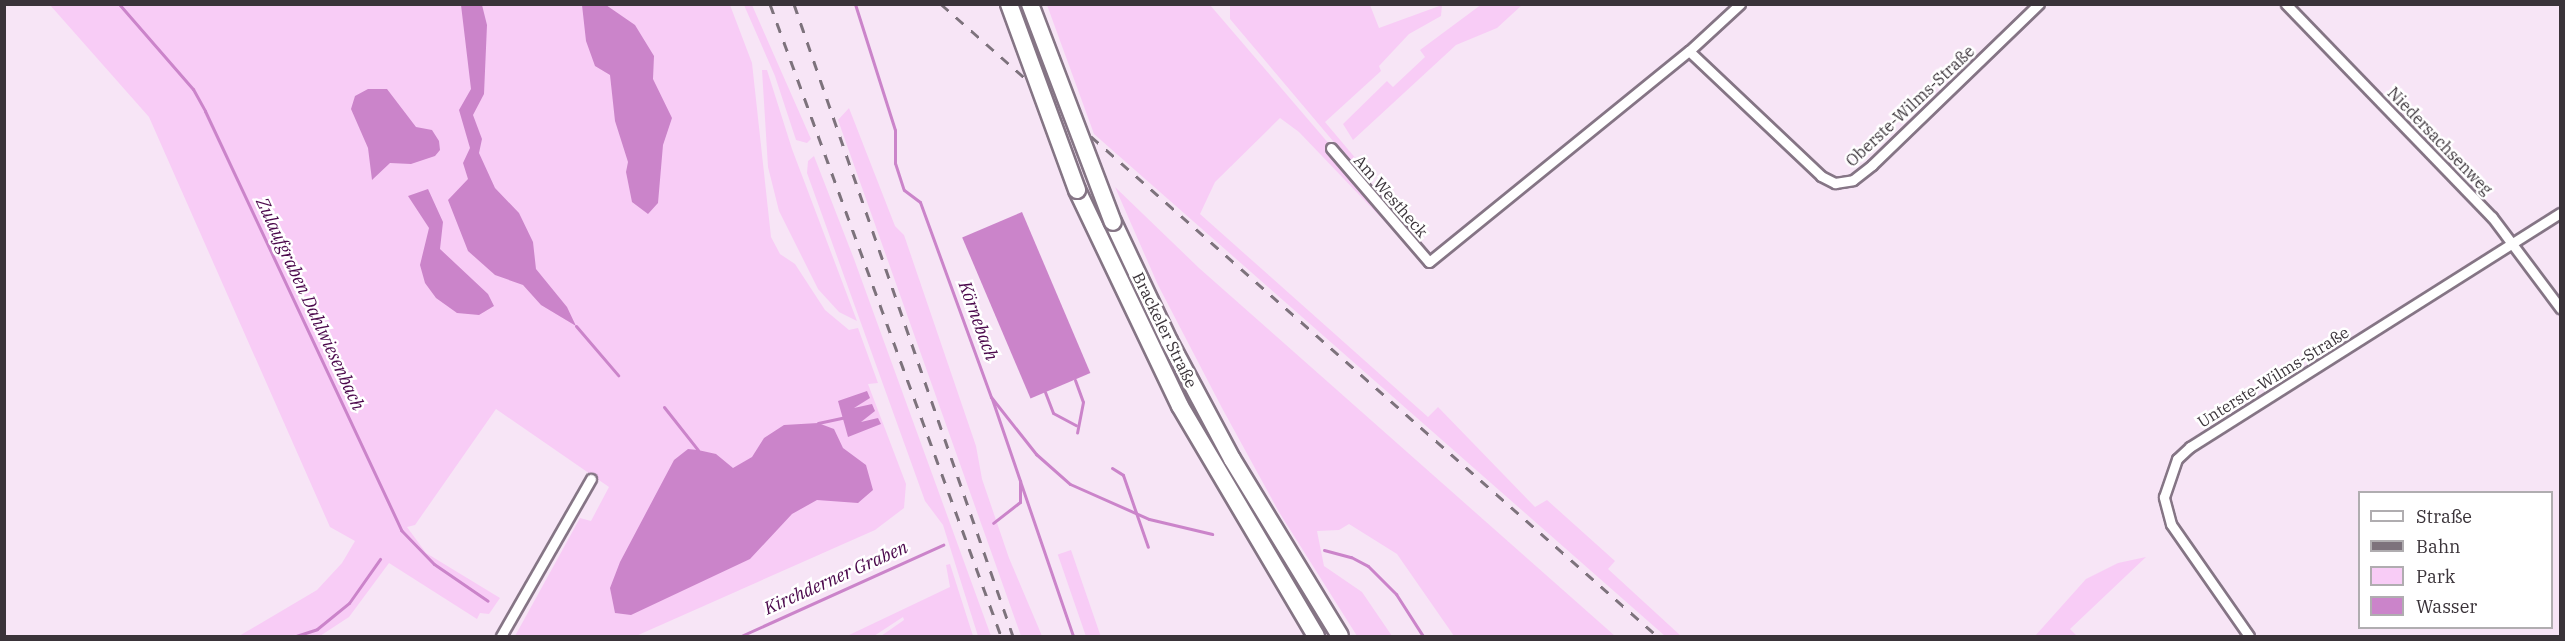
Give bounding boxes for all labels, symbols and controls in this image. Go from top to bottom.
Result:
street label: Oberste-Wilms-Straße [1842,42,1978,170]
street label: Niedersachsenweg [2384,83,2496,199]
street label: Am Westheck [1350,151,1432,241]
water label: Zulaufgraben Dahlwiesenbach [251,194,369,414]
street label: Brackeler Straße [1129,269,1201,391]
water label: Körnebach [954,278,1002,364]
street label: Unterste-Wilms-Straße [2194,323,2352,431]
legend [2358,491,2553,629]
text: Straße [2416,505,2472,528]
text: Bahn [2416,535,2461,558]
water label: Kirchderner Graben [761,537,911,619]
text: Park [2416,565,2455,588]
text: Wasser [2416,595,2477,618]

